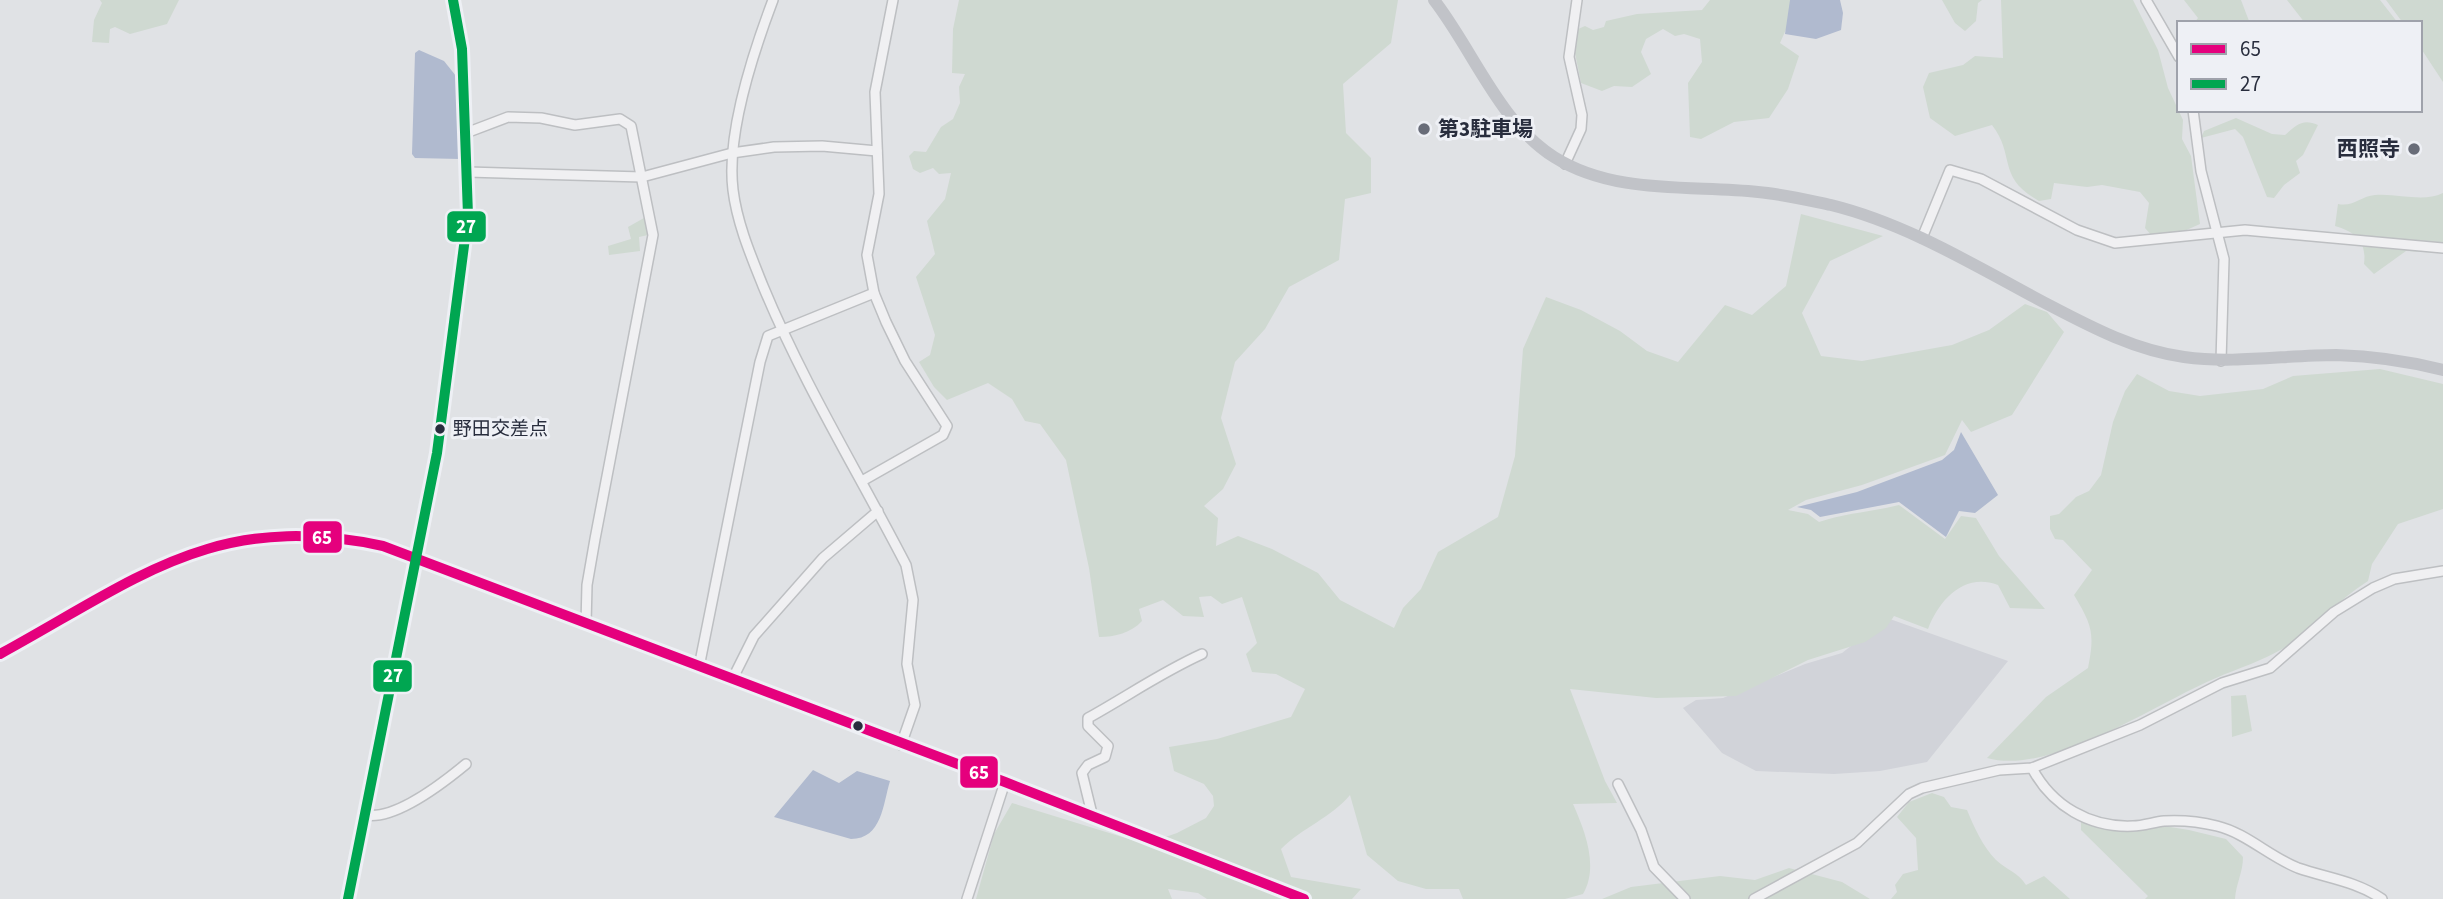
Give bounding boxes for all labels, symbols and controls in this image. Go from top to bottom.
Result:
legend [2177,21,2422,112]
text: 65 [2240,34,2261,64]
text: 27 [2240,69,2261,99]
place label: 第3駐車場 [1438,114,1533,144]
marker: 第3駐車場 [1416,121,1432,137]
place label: 西照寺 [2337,134,2400,164]
marker: 西照寺 [2406,141,2422,157]
line badge: 27 [446,210,487,243]
text: 27 [456,214,476,241]
place label: 野田交差点 [453,416,548,443]
marker: 野田交差点 [433,422,447,436]
line badge: 65 [302,520,343,554]
text: 65 [312,525,332,552]
line badge: 27 [372,659,413,693]
text: 27 [383,663,403,690]
unlabelled marker [851,719,865,733]
line badge: 65 [959,755,999,789]
text: 65 [969,760,989,787]

